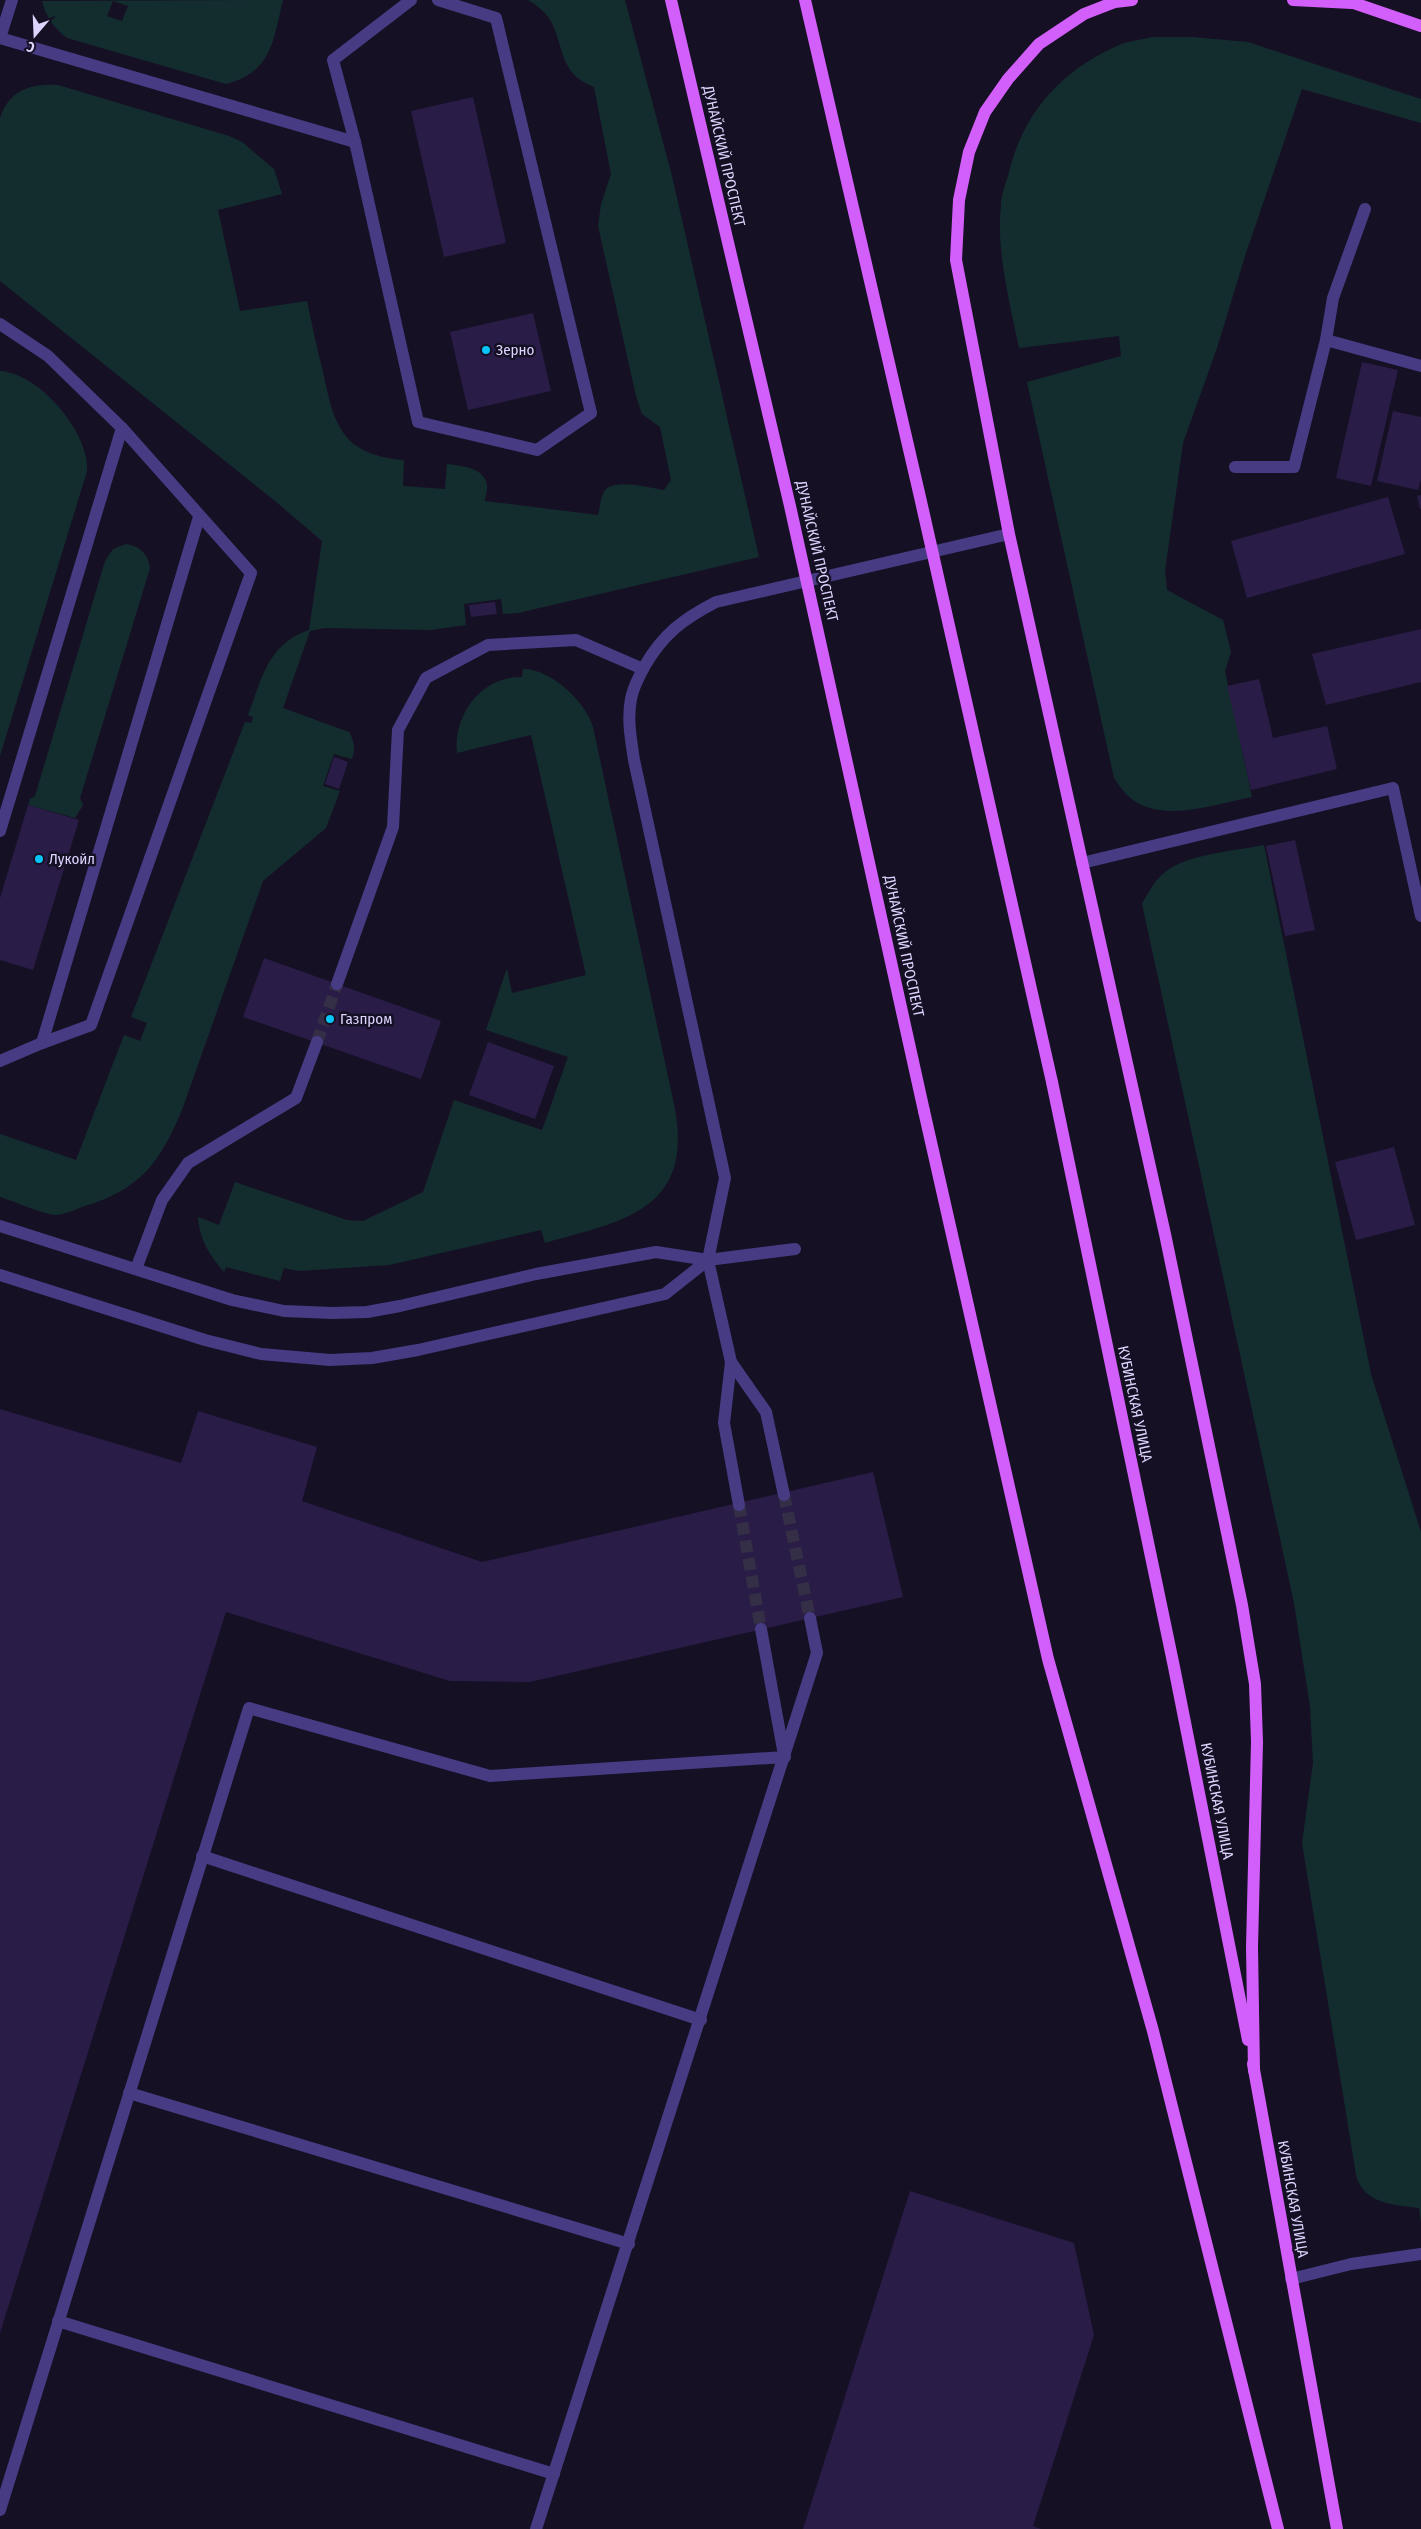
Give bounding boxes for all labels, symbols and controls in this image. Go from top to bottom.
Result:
north arrow [10,10,60,60]
text: С [24,37,37,56]
street label: ДУНАЙСКИЙ ПРОСПЕКТ [699,83,749,228]
place label: Зерно [496,341,535,359]
marker: Зерно [480,344,492,356]
street label: ДУНАЙСКИЙ ПРОСПЕКТ [792,478,842,623]
place label: Лукойл [49,850,95,868]
marker: Лукойл [33,853,45,865]
street label: ДУНАЙСКИЙ ПРОСПЕКТ [880,873,928,1018]
place label: Газпром [340,1010,392,1028]
marker: Газпром [324,1013,336,1025]
street label: КУБИНСКАЯ УЛИЦА [1114,1344,1156,1464]
street label: КУБИНСКАЯ УЛИЦА [1197,1741,1237,1861]
street label: КУБИНСКАЯ УЛИЦА [1274,2139,1312,2259]

